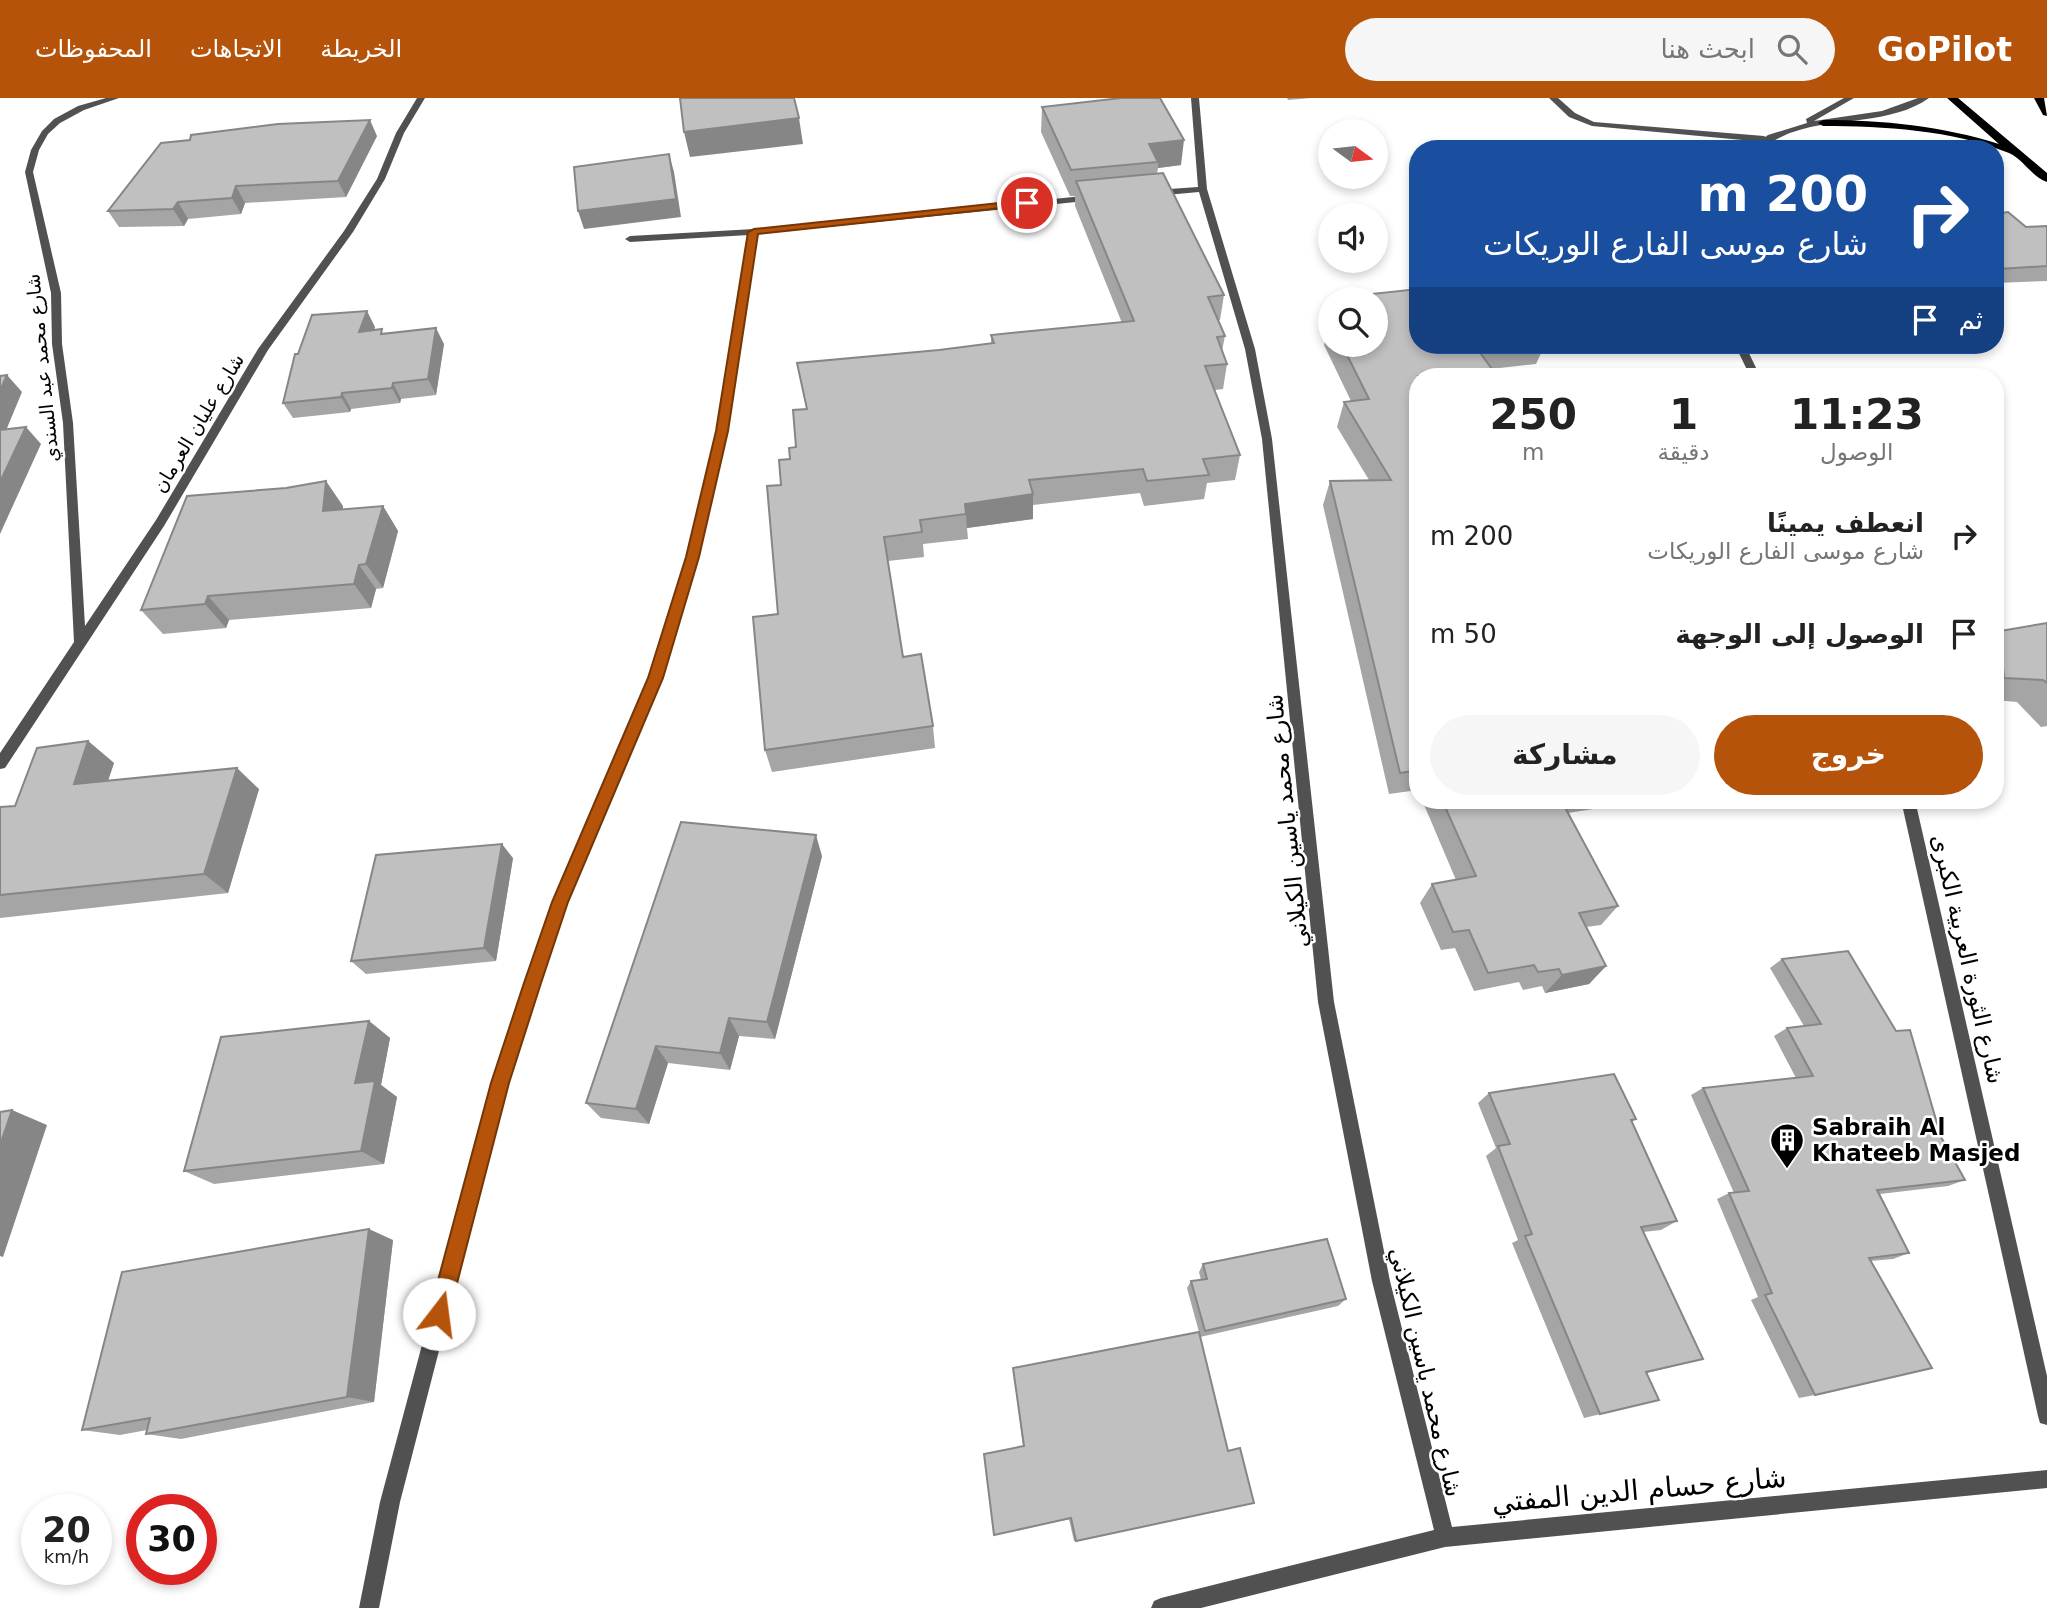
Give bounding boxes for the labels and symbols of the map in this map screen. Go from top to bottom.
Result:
north arrow [1318,119,1388,189]
pin [997,173,1057,233]
street label: شارع محمد عبد السندي [21,273,64,463]
street label: شارع عليان العرمان [148,350,249,497]
street label: شارع محمد ياسين الكيلاني [1261,693,1314,949]
street label: شارع الثورة العربية الكبرى [1926,832,2009,1086]
place label: Sabraih Al Khateeb Masjed [1812,1114,2020,1166]
building icon: Sabraih Al Khateeb Masjed [1768,1121,1806,1170]
street label: شارع محمد ياسين الكيلاني [1384,1245,1467,1499]
position arrow [402,1277,476,1351]
street label: شارع حسام الدين المفتي [1490,1461,1788,1519]
speed limit sign: 30 [126,1494,217,1585]

